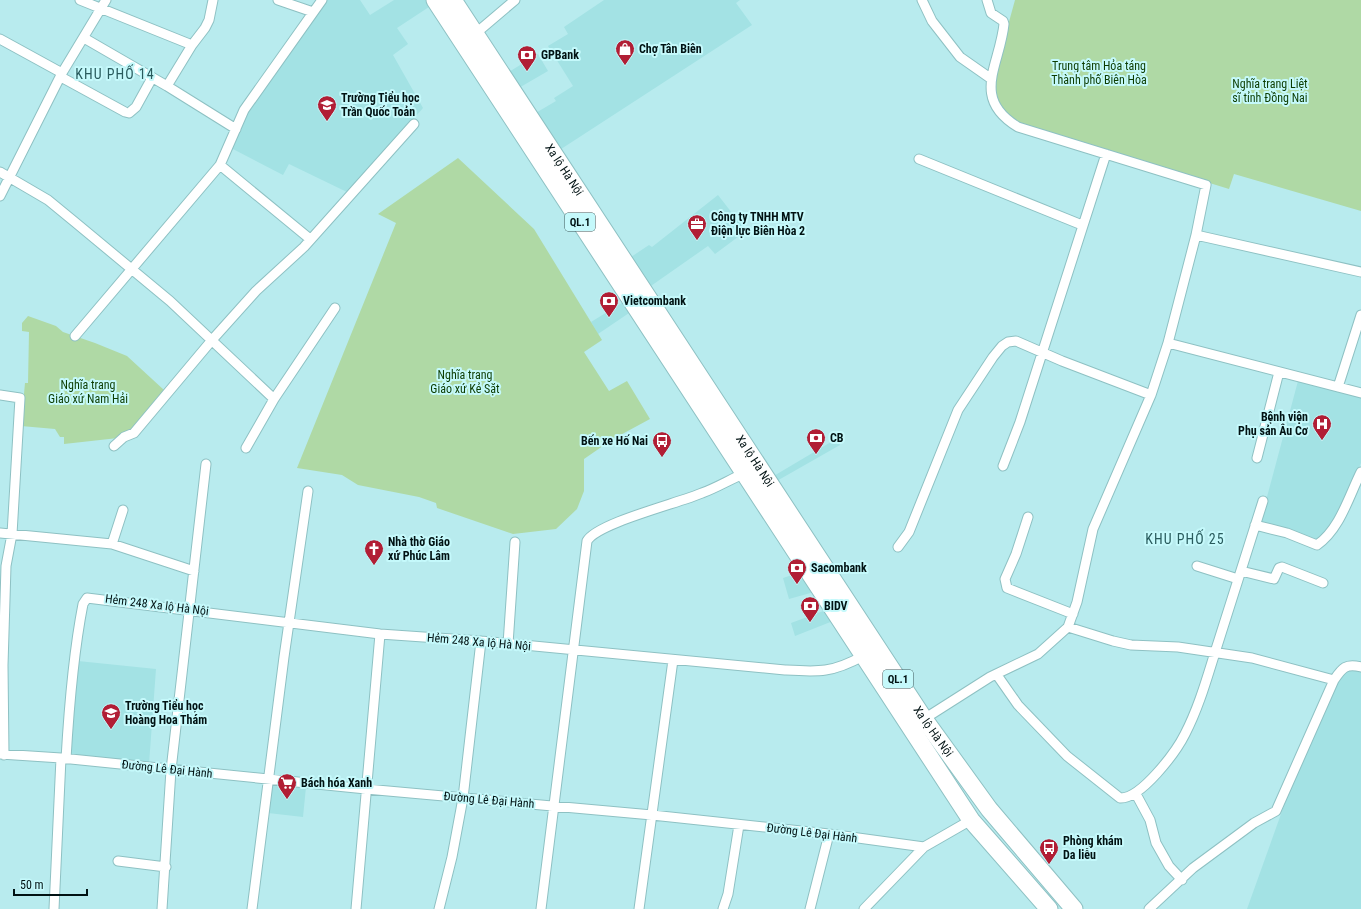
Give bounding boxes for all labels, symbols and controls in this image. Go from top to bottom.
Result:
shop icon: Chợ Tân Biên [614,38,636,66]
place label: Chợ Tân Biên [639,42,702,56]
bank icon: GPBank [516,44,538,72]
place label: GPBank [541,48,579,62]
park label: Trung tâm Hỏa táng Thành phố Biên Hòa [1051,59,1147,87]
district label: KHU PHỐ 14 [75,64,155,82]
park label: Nghĩa trang Liệt sĩ tỉnh Đồng Nai [1232,77,1308,105]
place label: Trường Tiểu học Trần Quốc Toản [341,91,420,119]
school or university icon: Trường Tiểu học Trần Quốc Toản [316,94,338,122]
street label: Xa lộ Hà Nội [542,141,586,198]
place label: Công ty TNHH MTV Điện lực Biên Hòa 2 [711,210,805,238]
road number: QL.1 [565,213,595,231]
office icon: Công ty TNHH MTV Điện lực Biên Hòa 2 [686,213,708,241]
bank icon: Vietcombank [598,290,620,318]
place label: Vietcombank [623,294,686,308]
park label: Nghĩa trang Giáo xứ Kẻ Sặt [430,368,500,396]
park label: Nghĩa trang Giáo xứ Nam Hải [48,378,128,406]
place label: Bệnh viện Phụ sản Âu Cơ [1238,410,1309,438]
hospital icon: Bệnh viện Phụ sản Âu Cơ [1311,413,1333,441]
bank icon: CB [805,427,827,455]
bus stop icon: Bến xe Hố Nai [651,430,673,458]
place label: CB [830,431,844,445]
street label: Xa lộ Hà Nội [733,432,777,489]
place label: Bến xe Hố Nai [581,434,648,448]
district label: KHU PHỐ 25 [1145,529,1225,547]
place label: Nhà thờ Giáo xứ Phúc Lâm [388,535,450,563]
church icon: Nhà thờ Giáo xứ Phúc Lâm [363,538,385,566]
bank icon: Sacombank [786,557,808,585]
place label: Sacombank [811,561,867,575]
street label: Hẻm 248 Xa lộ Hà Nội [104,592,210,618]
bank icon: BIDV [799,595,821,623]
place label: BIDV [824,599,848,613]
street label: Hẻm 248 Xa lộ Hà Nội [426,630,532,654]
road number: QL.1 [883,670,913,688]
place label: Trường Tiểu học Hoàng Hoa Thám [125,699,207,727]
school or university icon: Trường Tiểu học Hoàng Hoa Thám [100,702,122,730]
street label: Xa lộ Hà Nội [910,703,956,760]
street label: Đường Lê Đại Hành [121,757,213,781]
supermarket icon: Bách hóa Xanh [276,772,298,800]
place label: Bách hóa Xanh [301,776,372,790]
street label: Đường Lê Đại Hành [443,789,535,811]
street label: Đường Lê Đại Hành [766,820,858,846]
place label: Phòng khám Da liễu [1063,834,1123,862]
bus stop icon: Phòng khám Da liễu [1038,837,1060,865]
scale bar [14,871,87,897]
text: 50 m [20,878,44,892]

